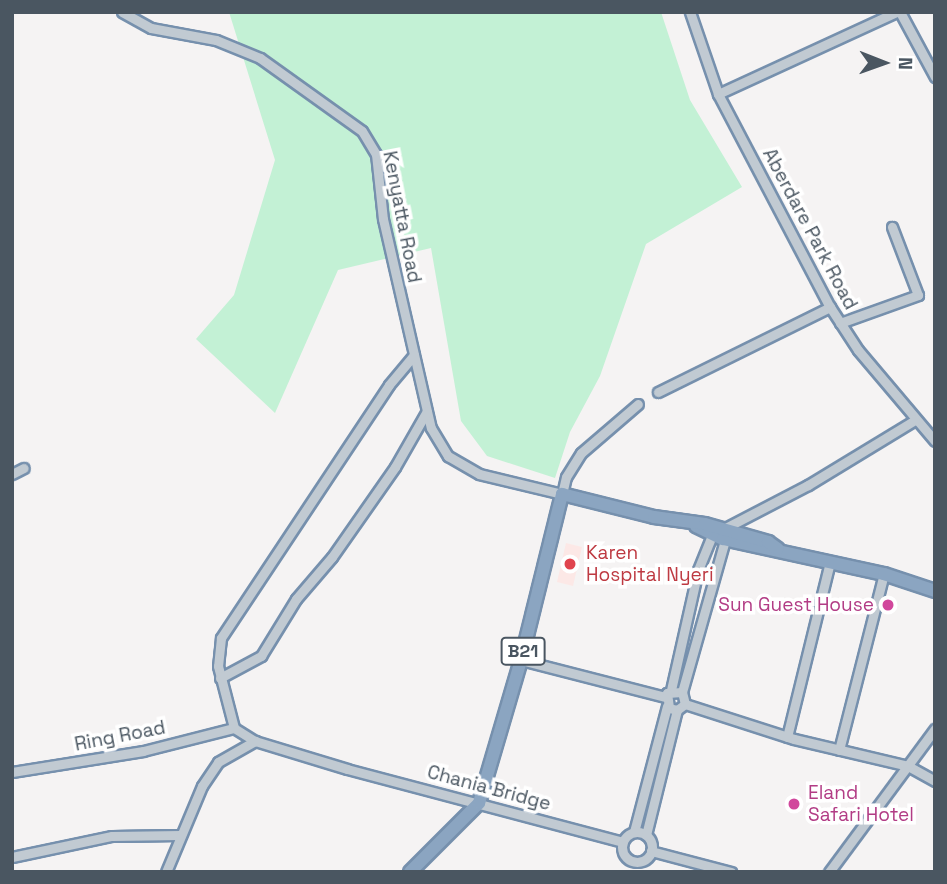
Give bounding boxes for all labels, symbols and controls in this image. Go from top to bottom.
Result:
north arrow [849,28,919,98]
text: N [893,57,918,70]
street label: Aberdare Park Road [758,144,862,314]
street label: Kenyatta Road [378,149,426,285]
place label: Karen Hospital Nyeri [586,542,714,586]
marker: Karen Hospital Nyeri [560,554,580,574]
place label: Sun Guest House [718,594,874,616]
marker: Sun Guest House [880,597,896,613]
road number: B21 [500,636,546,666]
street label: Ring Road [73,716,167,756]
street label: Chania Bridge [425,761,553,815]
place label: Eland Safari Hotel [808,782,914,826]
marker: Eland Safari Hotel [786,796,802,812]

